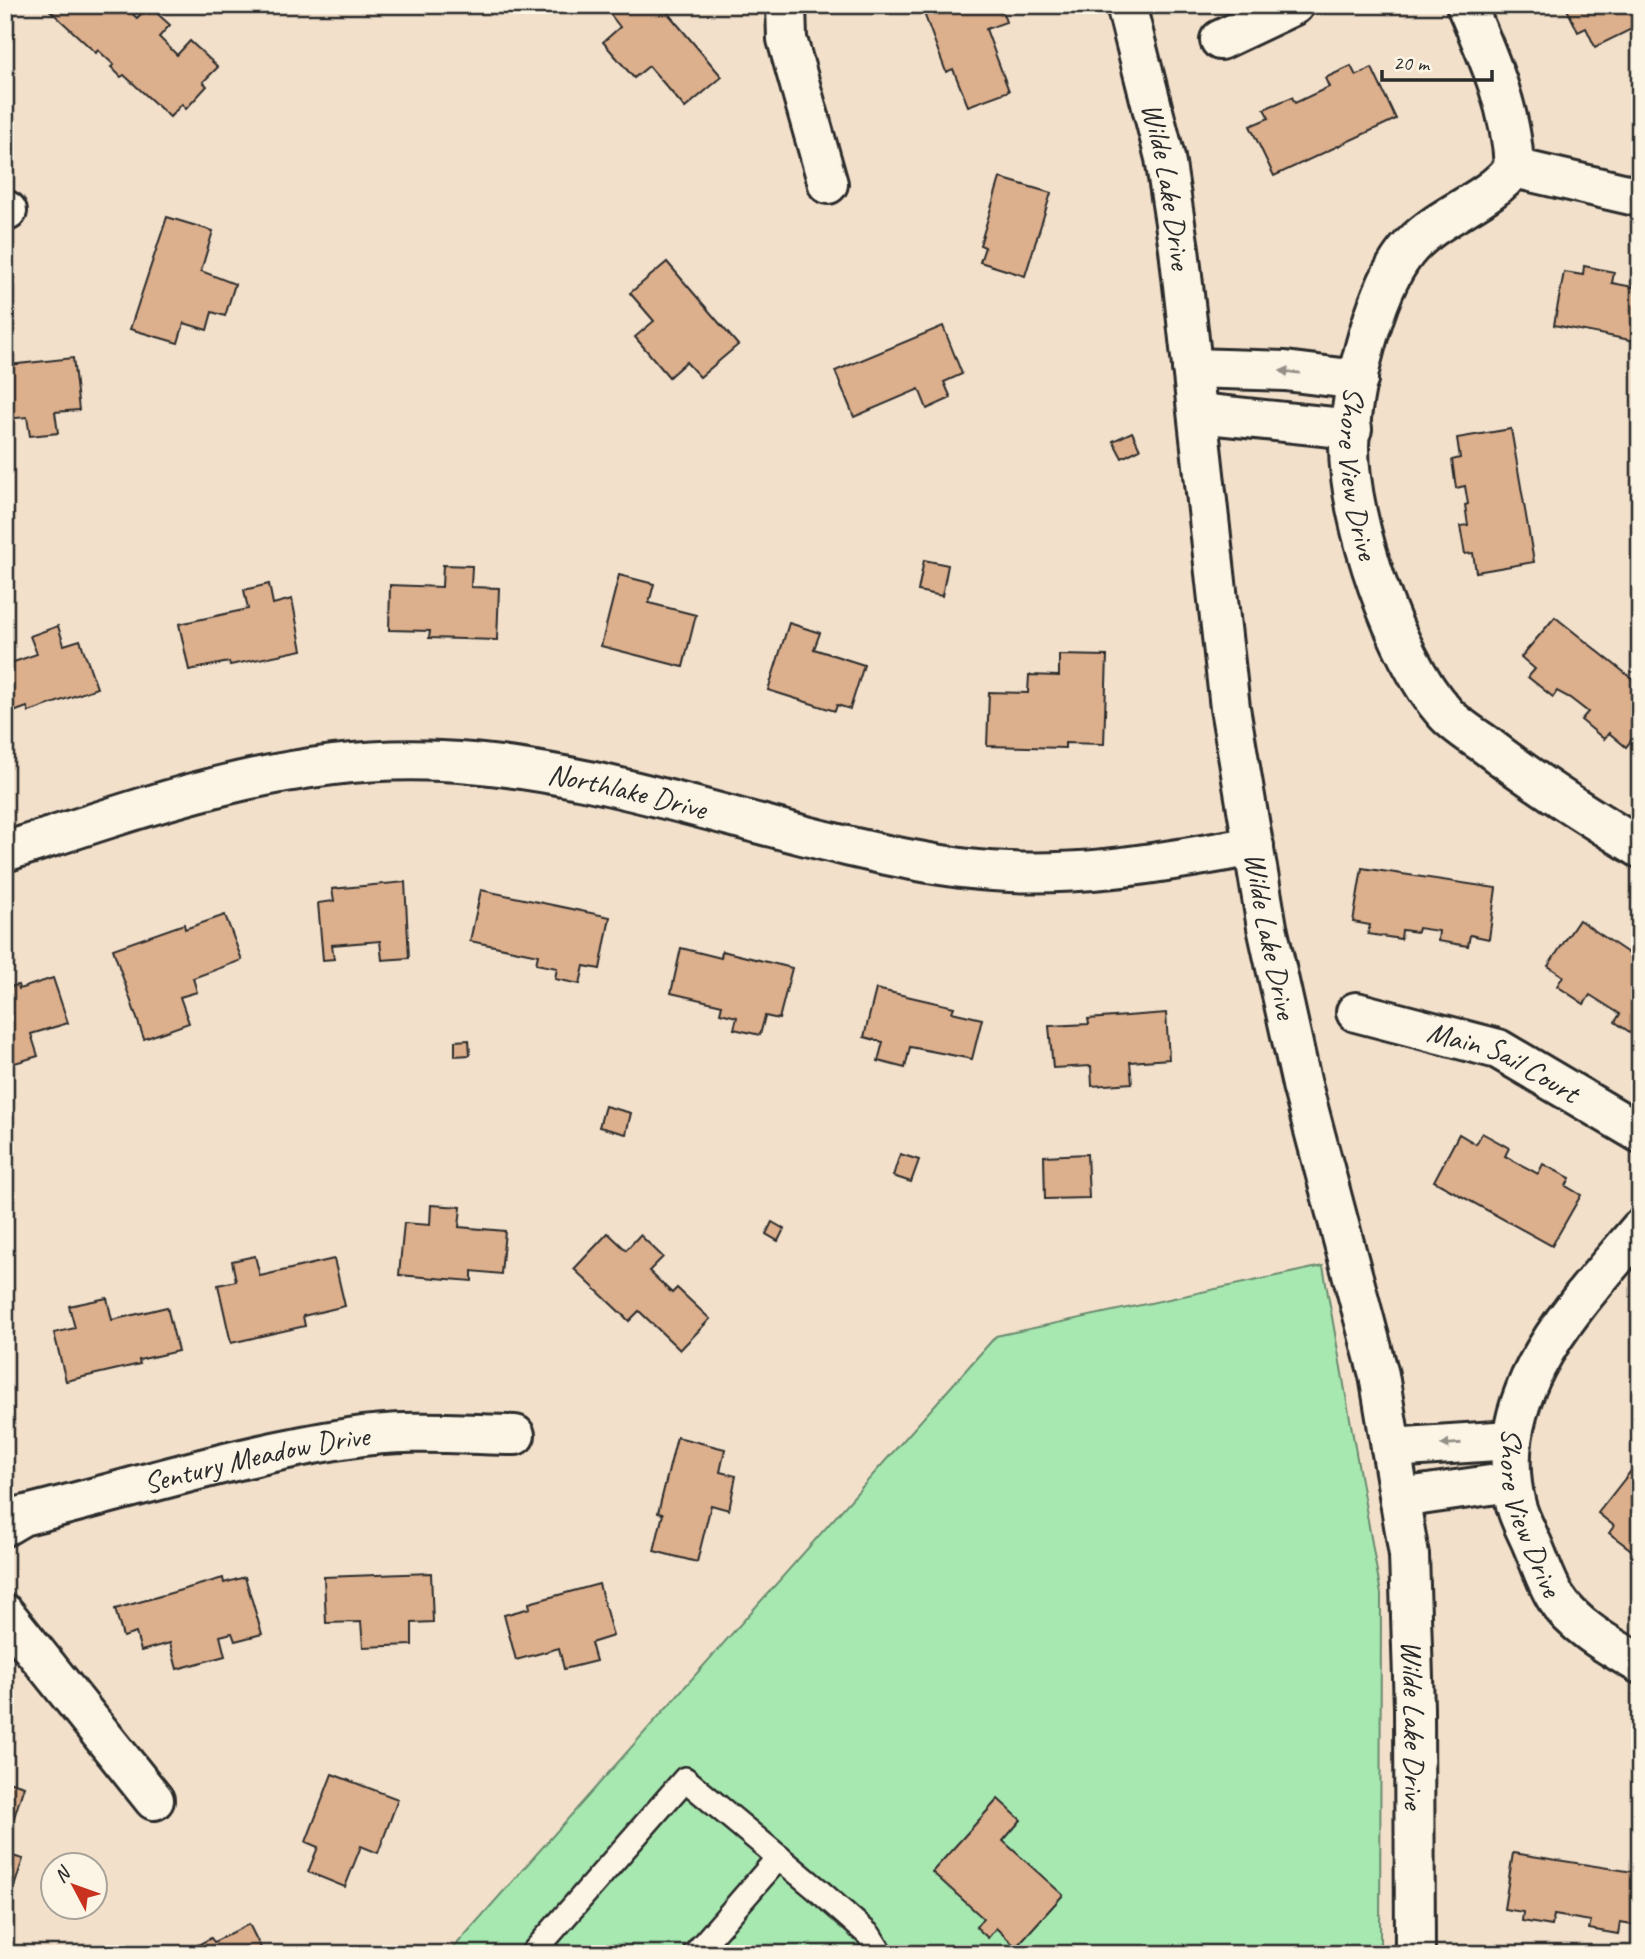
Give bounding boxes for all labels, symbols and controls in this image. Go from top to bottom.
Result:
scale bar [1382,38,1493,82]
text: 20 m [1393,50,1431,76]
street label: Wilde Lake Drive [1133,99,1200,274]
one-way arrow [1279,366,1301,377]
street label: Shore View Drive [1330,384,1388,566]
street label: Northlake Drive [545,754,713,828]
street label: Wilde Lake Drive [1236,850,1306,1024]
street label: Main Sail Court [1423,1012,1588,1113]
street label: Sentury Meadow Drive [139,1416,373,1502]
street label: Shore View Drive [1491,1426,1572,1605]
one-way arrow [1440,1439,1462,1450]
street label: Wilde Lake Drive [1393,1640,1433,1811]
north arrow [38,1850,108,1920]
text: N [49,1861,77,1888]

